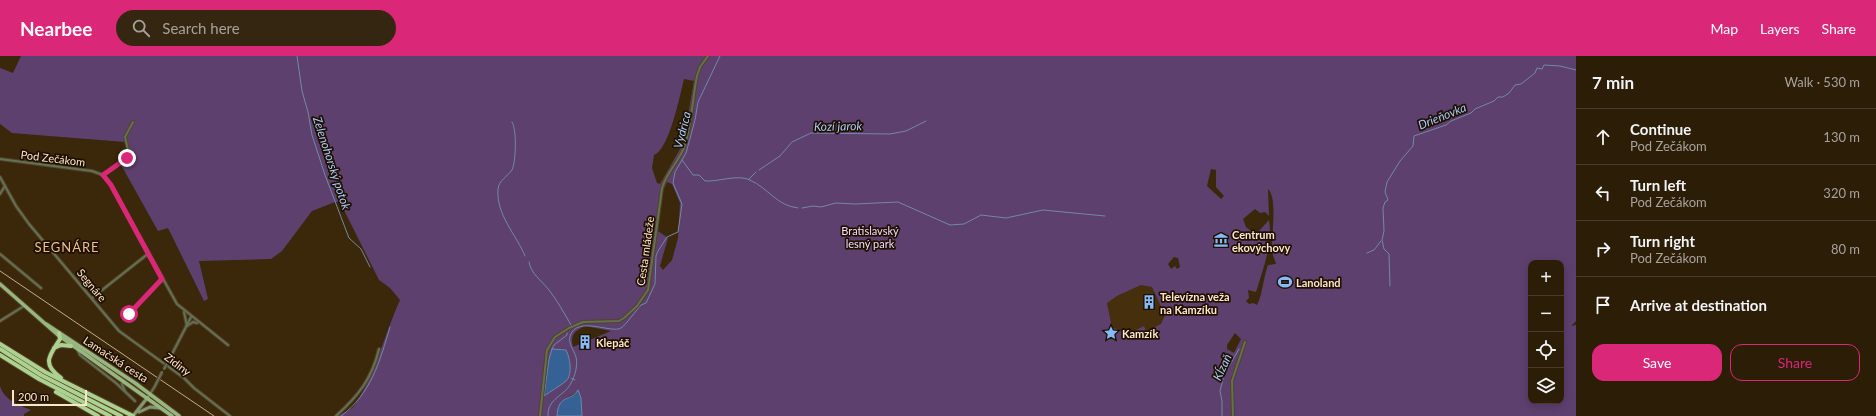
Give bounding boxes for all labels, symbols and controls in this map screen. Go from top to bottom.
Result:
search box [116,10,396,46]
text: Nearbee [20,17,92,40]
icon: search [130,17,152,39]
text: Search here [162,19,240,37]
text: Map [1710,20,1738,37]
text: Layers [1760,20,1800,37]
text: Share [1822,20,1856,37]
text: 7 min [1592,72,1634,93]
text: Walk · 530 m [1784,74,1860,90]
water label: Drieňovka [1416,100,1468,132]
water label: Vydrica [670,110,694,150]
water label: Zelenohorský potok [310,114,354,212]
water label: Kozí jarok [814,118,863,134]
text: Continue [1630,120,1691,138]
icon: ahead [1592,126,1614,148]
text: 130 m [1823,129,1860,145]
text: Pod Zečákom [1630,138,1707,154]
street label: Pod Zečákom [20,148,86,168]
route end [118,149,136,167]
text: Turn left [1630,176,1686,194]
icon: left [1592,182,1614,204]
text: 320 m [1823,185,1860,201]
text: Pod Zečákom [1630,194,1707,210]
street label: Cesta mládeže [634,215,656,286]
park label: Bratislavský lesný park [841,224,899,250]
place label: Centrum ekovýchovy [1232,228,1291,254]
museum icon: Centrum ekovýchovy [1213,232,1229,248]
text: Turn right [1630,232,1695,250]
icon: right [1592,238,1614,260]
district label: SEGNÁRE [34,239,100,255]
text: 80 m [1831,241,1860,257]
text: Pod Zečákom [1630,250,1707,266]
map controls [1528,260,1564,404]
button: + [1528,260,1564,296]
street label: Segnáre [75,266,110,304]
sports icon: Lanoland [1277,274,1293,290]
place label: Lanoland [1296,276,1341,289]
place label: Televízna veža na Kamzíku [1160,290,1230,316]
building icon: Televízna veža na Kamzíku [1141,294,1157,310]
icon: arrive [1592,294,1614,316]
button: − [1528,296,1564,332]
text: Arrive at destination [1630,296,1767,314]
route start [120,305,138,323]
place icon: Kamzík [1103,325,1119,341]
place label: Kamzík [1122,327,1158,340]
button: locate [1528,332,1564,368]
street label: Lamačská cesta [81,333,151,385]
building icon: Klepáč [577,334,593,350]
place label: Klepáč [596,336,630,349]
button: Save [1592,344,1722,381]
button: Share [1730,344,1860,381]
street label: Zidiny [162,350,194,378]
water label: Kĺzaň [1209,351,1235,383]
button: layers [1528,368,1564,404]
scale bar [12,388,87,407]
text: 200 m [18,390,49,403]

